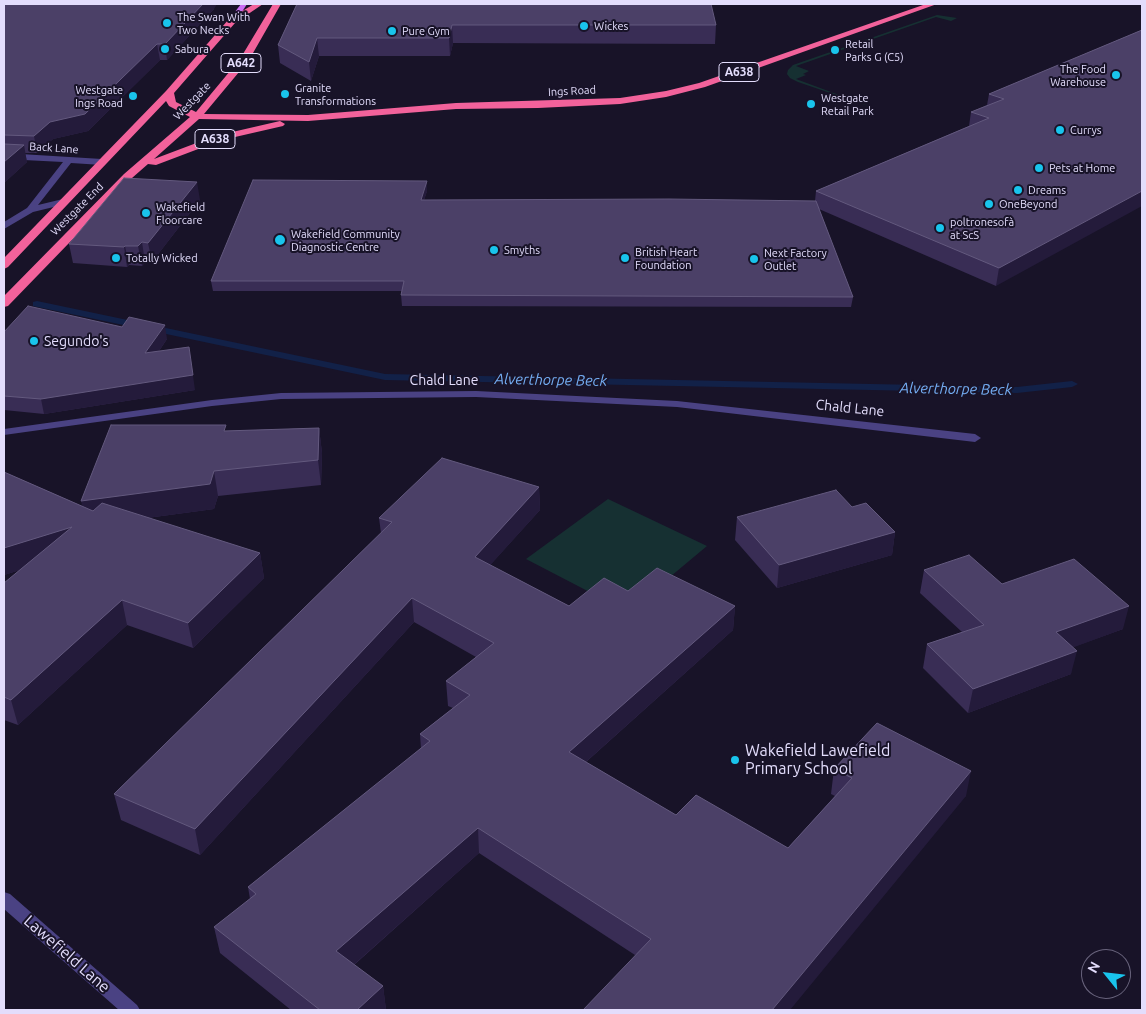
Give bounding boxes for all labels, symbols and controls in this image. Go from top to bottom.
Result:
place label: The Swan With Two Necks [177,10,250,36]
marker: The Swan With Two Necks [161,17,173,29]
place label: Wickes [594,19,628,33]
marker: Wickes [578,20,590,32]
place label: Pure Gym [402,24,450,38]
marker: Pure Gym [386,25,398,37]
place label: Retail Parks G (C5) [845,37,904,63]
place label: Sabura [175,42,209,56]
marker: Sabura [159,43,171,55]
marker: Retail Parks G (C5) [829,44,841,56]
road number: A642 [221,54,261,72]
road number: A638 [719,62,759,82]
place label: The Food Warehouse [1050,62,1106,88]
marker: The Food Warehouse [1110,69,1122,81]
street label: Westgate [171,79,213,123]
place label: Granite Transformations [295,81,376,107]
place label: Westgate Ings Road [75,83,123,109]
street label: Ings Road [548,83,596,99]
marker: Granite Transformations [279,88,291,100]
marker: Westgate Ings Road [127,90,139,102]
place label: Westgate Retail Park [821,91,874,117]
marker: Westgate Retail Park [805,98,817,110]
place label: Currys [1070,123,1102,137]
marker: Currys [1054,124,1066,136]
road number: A638 [195,130,235,148]
street label: Back Lane [29,140,79,156]
place label: Pets at Home [1049,161,1115,175]
marker: Pets at Home [1033,162,1045,174]
street label: Westgate End [48,180,106,238]
place label: Dreams [1028,183,1066,197]
marker: Dreams [1012,184,1024,196]
place label: OneBeyond [999,197,1057,211]
marker: OneBeyond [983,198,995,210]
place label: Wakefield Floorcare [156,200,205,226]
marker: Wakefield Floorcare [140,207,152,219]
place label: poltronesofà at ScS [950,215,1014,241]
marker: poltronesofà at ScS [934,222,946,234]
place label: Wakefield Community Diagnostic Centre [291,227,400,253]
marker: Wakefield Community Diagnostic Centre [273,233,287,247]
place label: Smyths [504,243,540,257]
marker: Smyths [488,244,500,256]
place label: British Heart Foundation [635,245,697,271]
place label: Next Factory Outlet [764,246,827,272]
place label: Totally Wicked [126,251,198,265]
marker: Totally Wicked [110,252,122,264]
marker: British Heart Foundation [619,252,631,264]
marker: Next Factory Outlet [748,253,760,265]
place label: Segundo's [44,333,109,349]
marker: Segundo's [28,335,40,347]
water label: Alverthorpe Beck [495,370,607,390]
street label: Chald Lane [410,372,478,388]
water label: Alverthorpe Beck [900,379,1012,399]
street label: Chald Lane [815,396,885,420]
place label: Wakefield Lawefield Primary School [745,741,890,779]
marker: Wakefield Lawefield Primary School [729,754,741,766]
street label: Lawefield Lane [20,911,114,997]
north arrow [1081,949,1131,999]
text: N [1084,959,1103,976]

